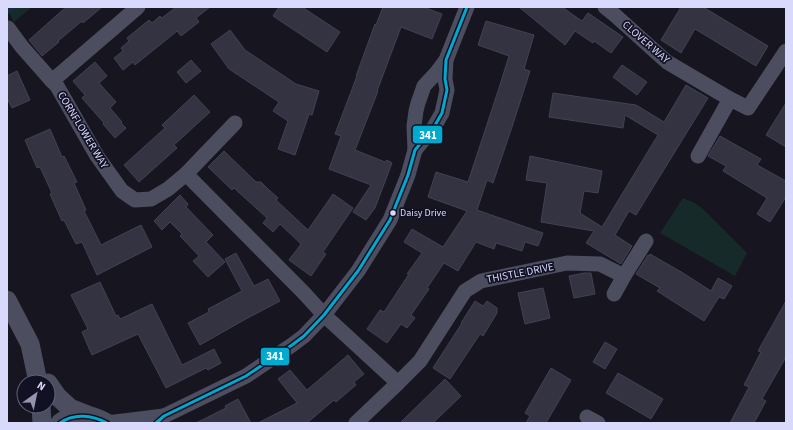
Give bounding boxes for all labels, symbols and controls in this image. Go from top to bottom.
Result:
street label: CLOVER WAY [619,17,673,67]
street label: CORNFLOWER WAY [54,89,112,172]
line badge: 341 [412,125,443,144]
text: 341 [419,128,437,143]
place label: Daisy Drive [400,206,446,220]
marker: Daisy Drive [388,208,398,218]
street label: THISTLE DRIVE [485,259,555,287]
line badge: 341 [260,347,290,366]
text: 341 [266,349,284,364]
north arrow [16,374,56,414]
text: N [34,378,48,394]

